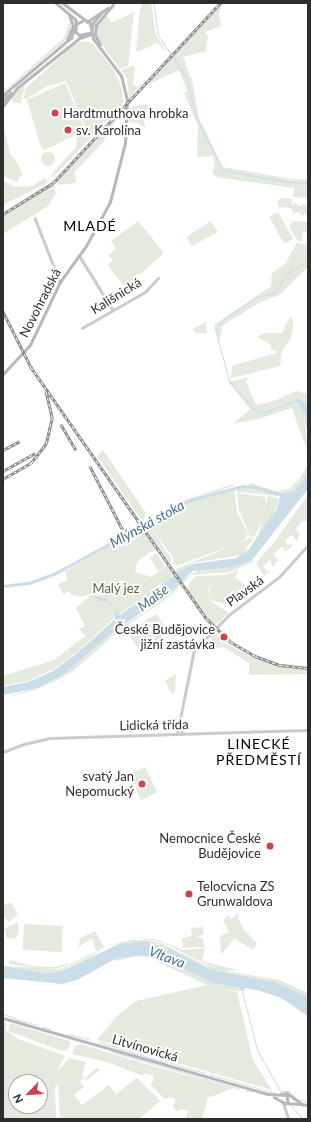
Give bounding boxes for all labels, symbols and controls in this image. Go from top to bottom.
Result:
place label: Hardtmuthova hrobka [63,105,188,121]
marker: Hardtmuthova hrobka [50,108,60,118]
place label: sv. Karolína [76,122,141,138]
marker: sv. Karolína [63,125,73,135]
district label: MLADÉ [63,218,117,234]
street label: Novohradská [16,266,64,340]
street label: Kališnická [88,274,144,318]
water label: Mlýnská stoka [107,497,187,551]
street label: Plavská [223,572,267,610]
park label: Malý jez [92,580,140,596]
water label: Malše [134,581,172,615]
place label: České Budějovice jižní zastávka [115,622,215,653]
marker: České Budějovice jižní zastávka [218,631,230,643]
street label: Lidická třída [119,717,189,733]
district label: LINECKÉ PŘEDMĚSTÍ [216,736,302,768]
place label: svatý Jan Nepomucký [65,769,134,800]
marker: svatý Jan Nepomucký [137,779,147,789]
place label: Nemocnice České Budějovice [159,831,261,862]
marker: Nemocnice České Budějovice [264,840,276,852]
place label: Telocvicna ZS Grunwaldova [197,879,275,910]
marker: Telocvicna ZS Grunwaldova [184,889,194,899]
water label: Vltava [146,942,188,972]
street label: Litvínovická [110,1031,180,1065]
north arrow [8,1074,48,1114]
text: N [10,1092,25,1105]

